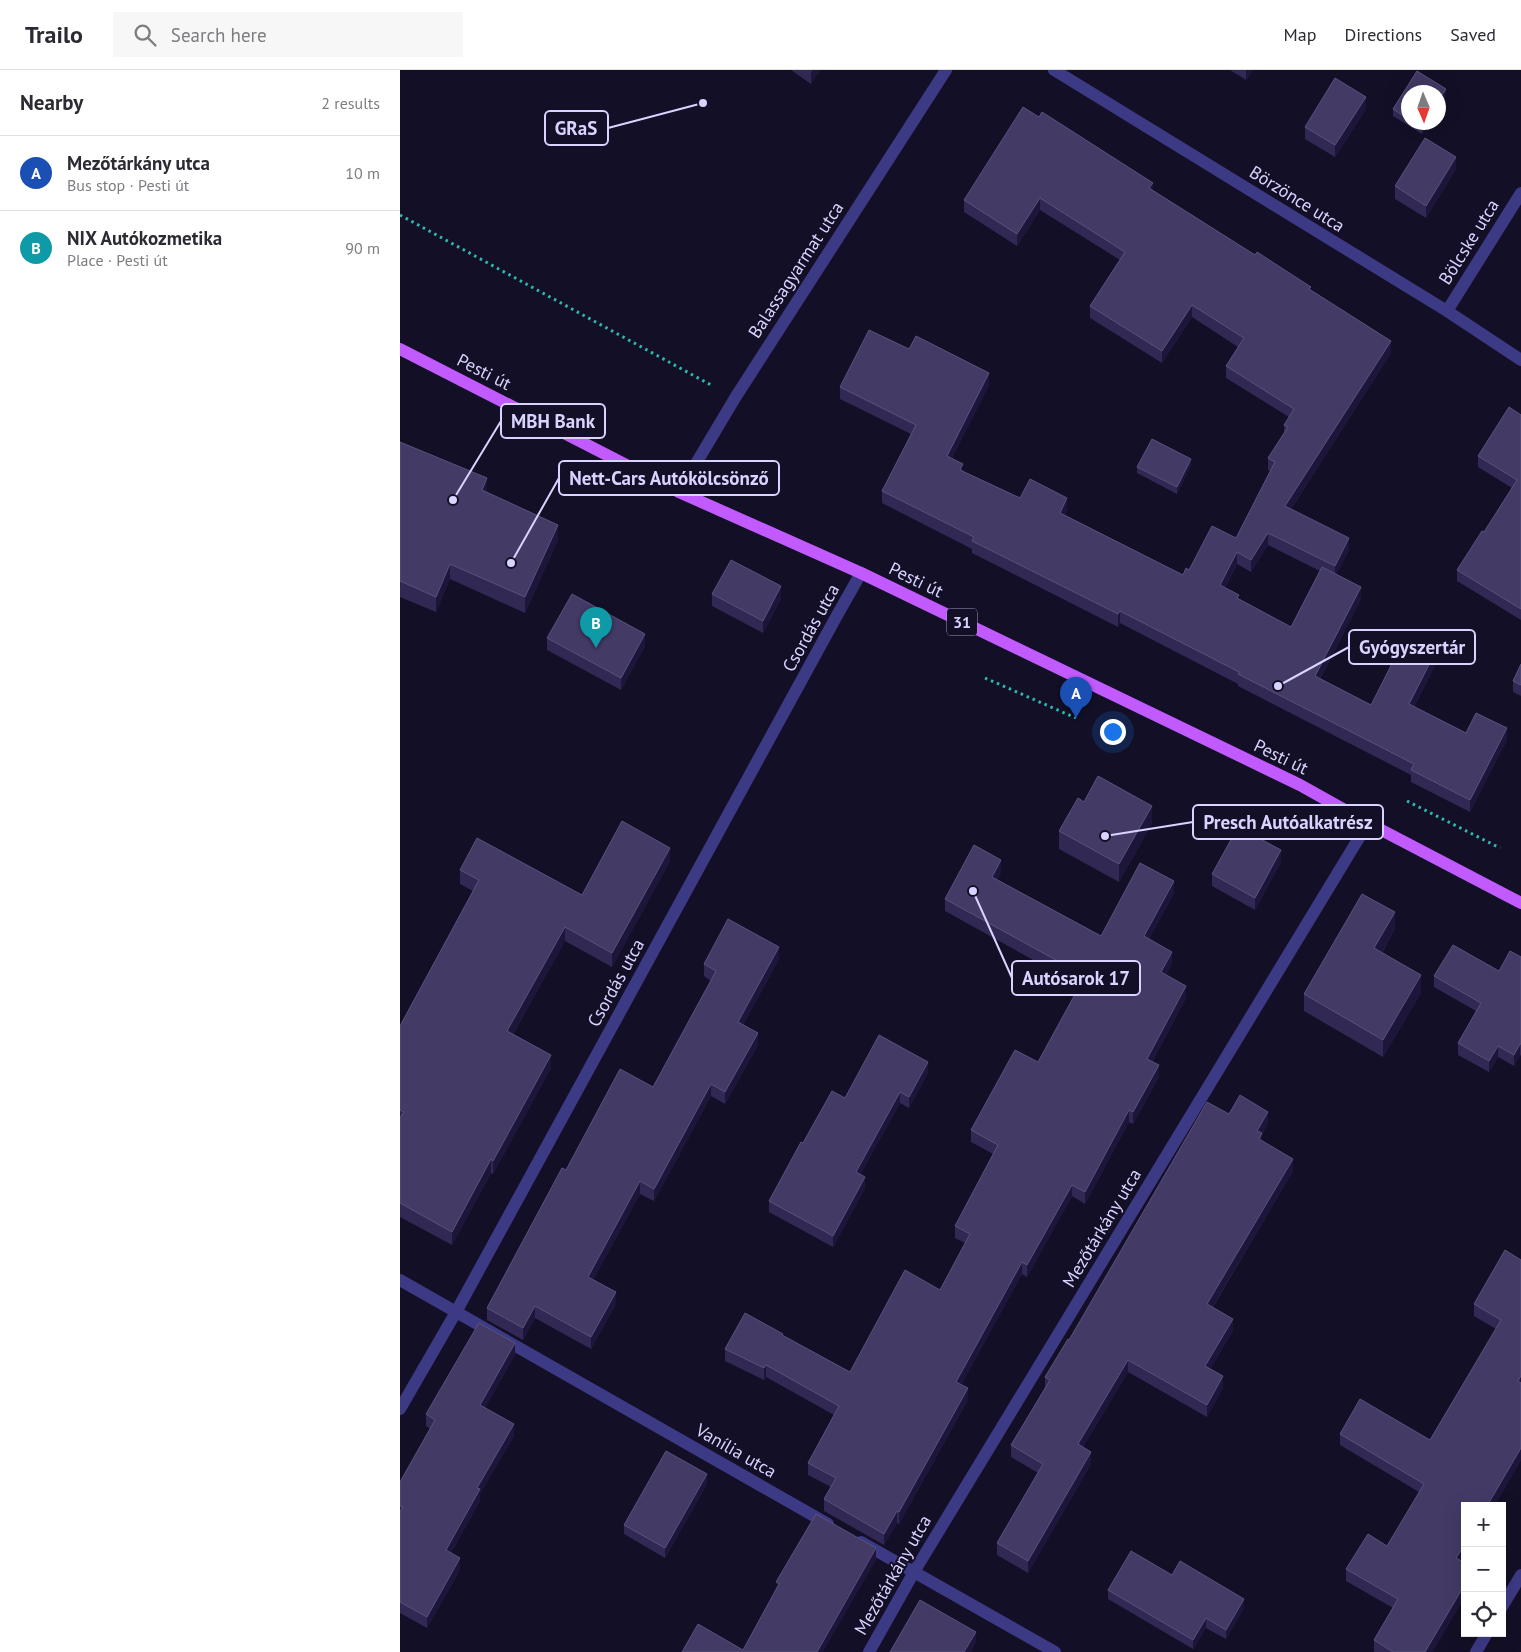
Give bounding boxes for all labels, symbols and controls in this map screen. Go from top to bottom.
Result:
search box [113,12,463,57]
text: Trailo [25,19,83,50]
icon: search [131,21,159,49]
text: Search here [171,23,267,47]
text: Map [1284,23,1316,46]
text: Directions [1344,23,1422,46]
text: Saved [1450,23,1496,46]
north arrow [1401,85,1446,130]
text: Nearby [20,89,83,116]
text: 2 results [321,93,380,113]
callout: GRaS [545,111,608,145]
text: GRaS [555,116,597,140]
text: Mezőtárkány utca [67,151,210,175]
street label: Börzönce utca [1245,160,1349,237]
text: A [31,163,41,183]
text: 10 m [345,163,380,183]
text: Bus stop · Pesti út [67,175,189,195]
street label: Bölcske utca [1433,195,1504,289]
street label: Balassagyarmat utca [743,197,848,342]
text: NIX Autókozmetika [67,226,222,250]
text: B [31,238,41,258]
text: 90 m [345,238,380,258]
text: Place · Pesti út [67,250,168,270]
street label: Pesti út [453,348,515,395]
callout: MBH Bank [501,404,605,438]
text: MBH Bank [511,409,596,433]
callout: Nett-Cars Autókölcsönző [559,461,779,495]
text: Nett-Cars Autókölcsönző [569,466,769,490]
street label: Pesti út [885,557,947,603]
street label: Csordás utca [777,580,844,676]
pin: B [580,607,612,648]
road number: 31 [947,608,977,636]
callout: Gyógyszertár [1349,630,1475,664]
text: Gyógyszertár [1359,635,1465,659]
pin: A [1060,677,1092,718]
your location [1100,719,1126,745]
street label: Pesti út [1250,734,1312,780]
callout: Presch Autóalkatrész [1193,805,1383,839]
text: Presch Autóalkatrész [1203,810,1373,834]
street label: Csordás utca [582,935,649,1031]
callout: Autósarok 17 [1012,961,1140,995]
text: Autósarok 17 [1022,966,1130,990]
street label: Mezőtárkány utca [1057,1164,1146,1291]
street label: Vanília utca [691,1418,781,1483]
map controls [1461,1502,1506,1637]
button: + [1461,1502,1506,1547]
street label: Mezőtárkány utca [849,1511,936,1639]
button: − [1461,1547,1506,1592]
button: locate [1461,1592,1506,1637]

